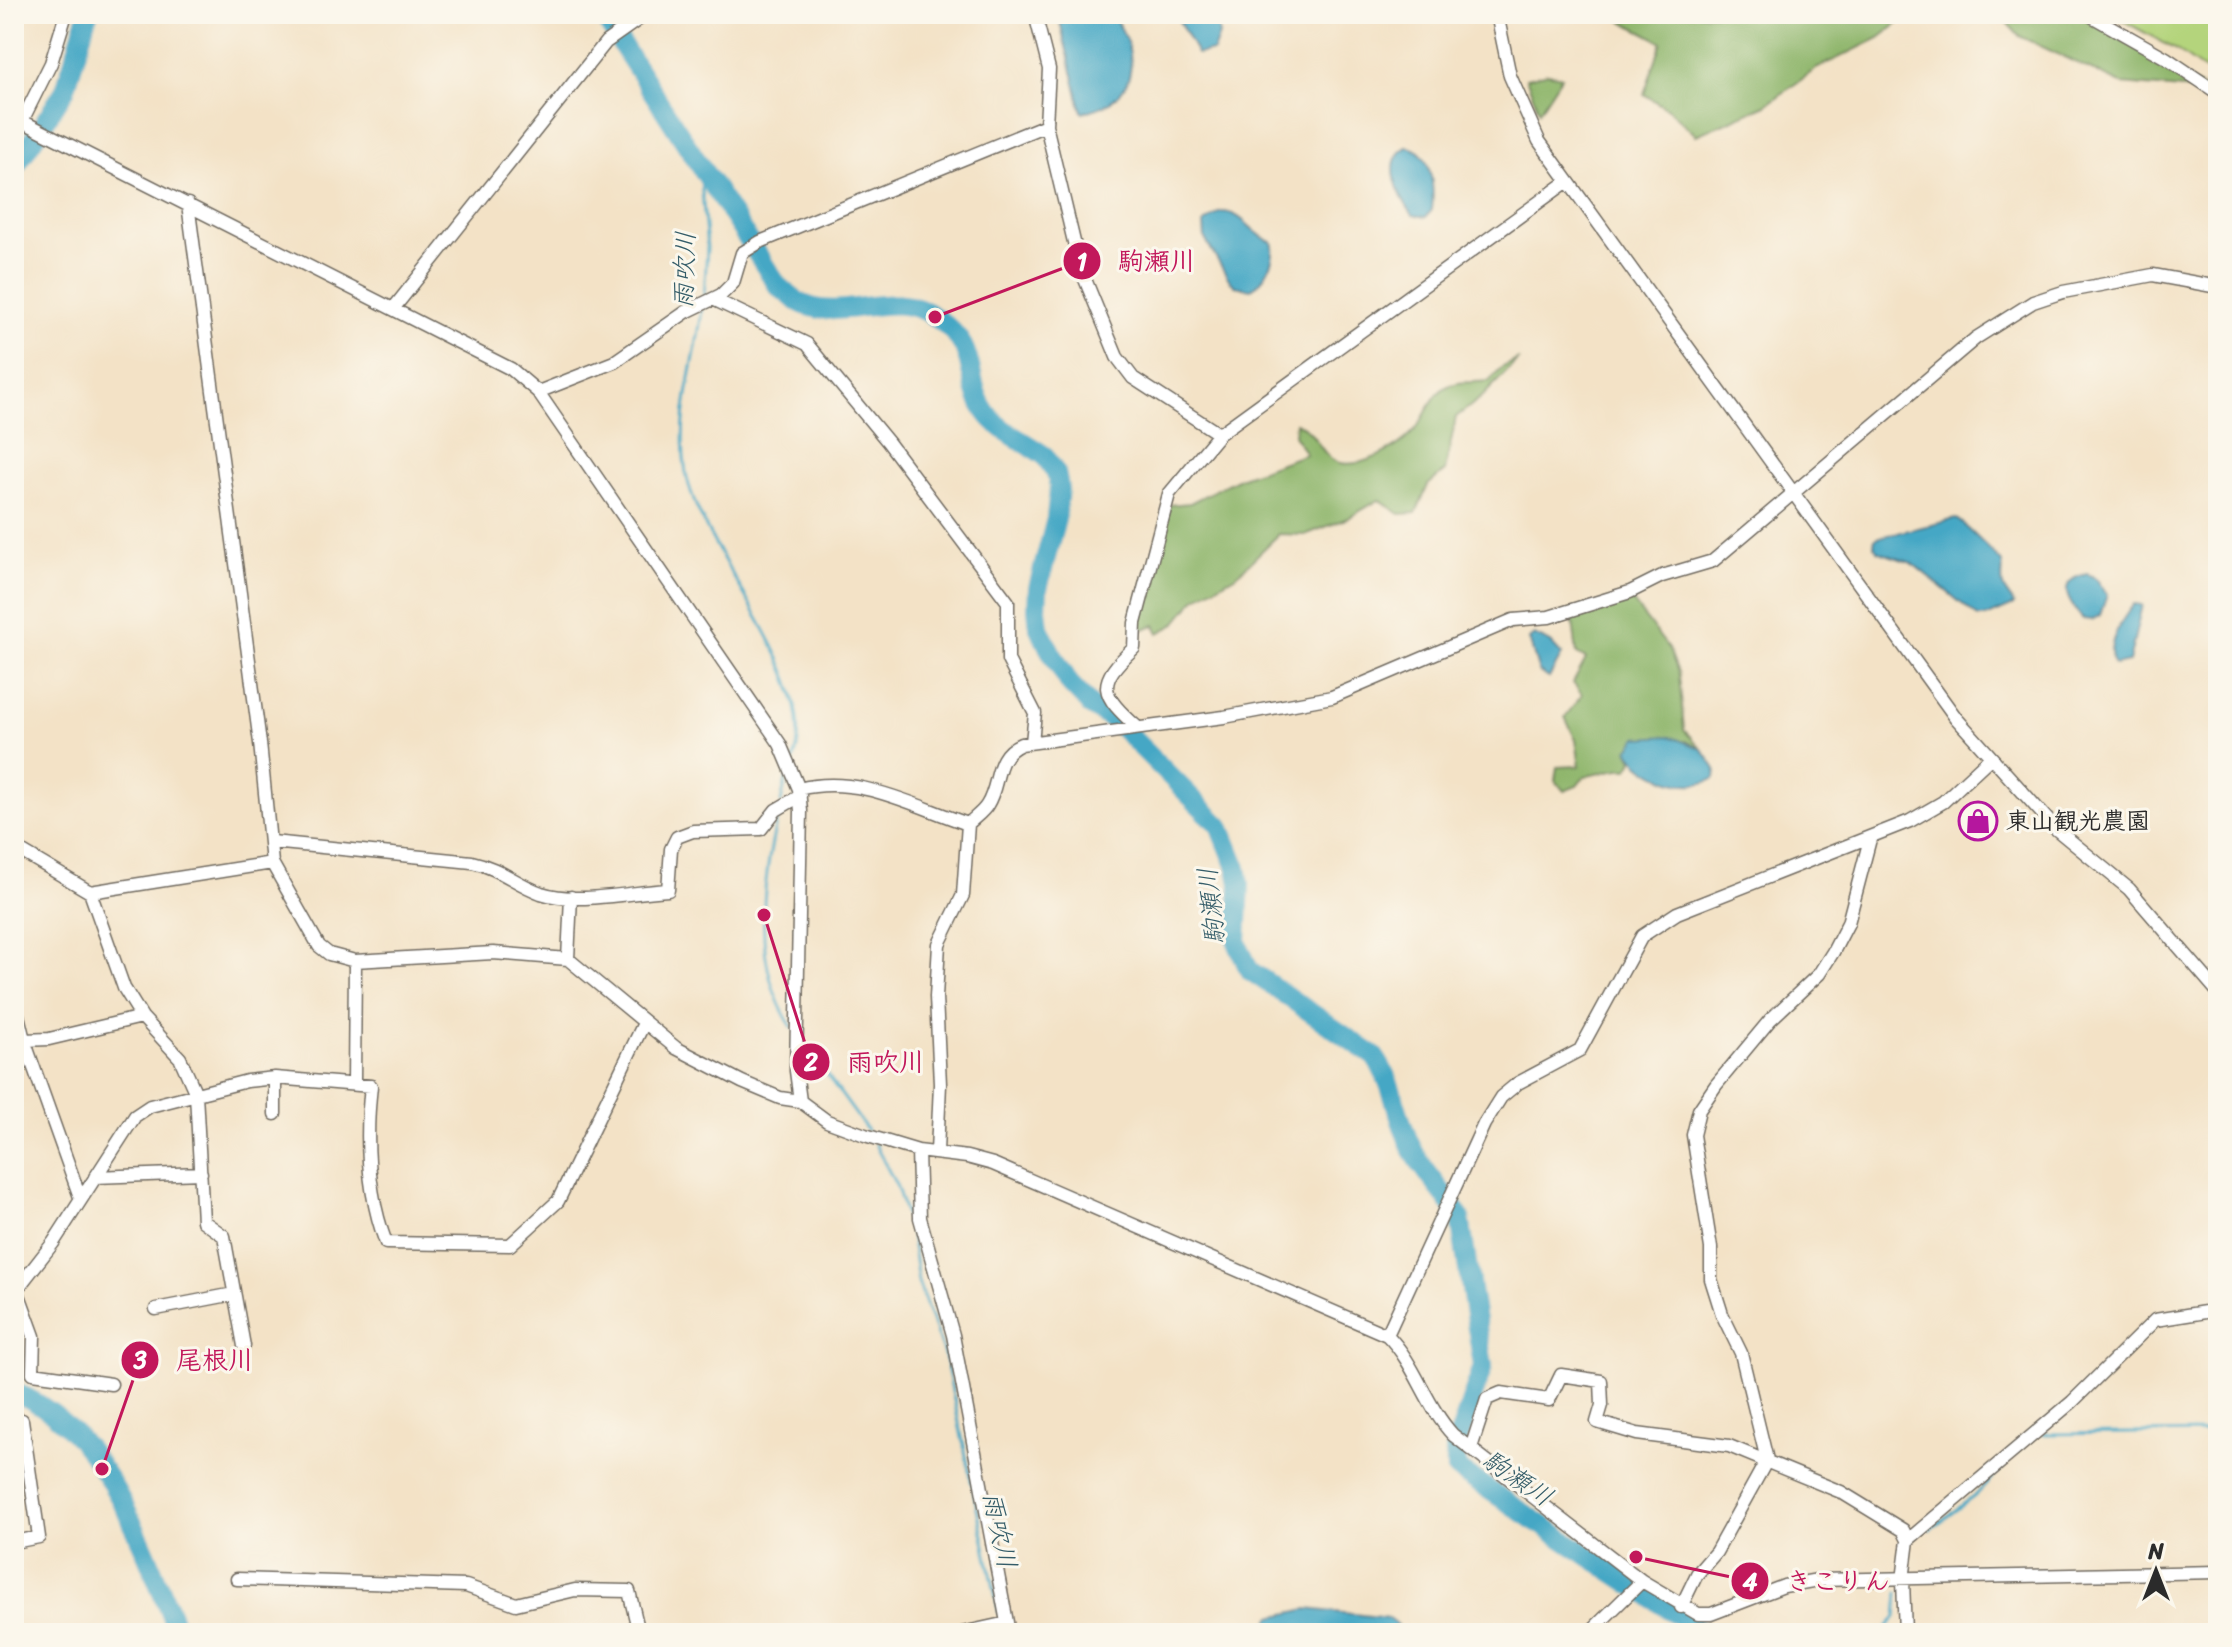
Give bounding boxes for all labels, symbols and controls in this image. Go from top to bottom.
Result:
water label: 雨吹川 [660,230,708,310]
callout: 駒瀬川 [1062,236,1212,286]
text: 駒瀬川 [1118,238,1196,284]
text: 1 [1077,241,1087,283]
shop icon: 東山観光農園 [1957,800,1999,842]
place label: 東山観光農園 [2006,800,2150,842]
water label: 駒瀬川 [1184,865,1238,947]
callout: 雨吹川 [791,1037,941,1087]
text: 雨吹川 [847,1039,925,1085]
text: 2 [803,1041,818,1083]
callout: 尾根川 [120,1335,270,1385]
text: 尾根川 [176,1337,254,1383]
text: 3 [132,1339,147,1381]
water label: 駒瀬川 [1473,1437,1563,1519]
water label: 雨吹川 [969,1487,1031,1573]
north arrow [2116,1531,2196,1611]
text: N [2147,1532,2164,1571]
callout: きこりん [1730,1556,1906,1606]
text: きこりん [1786,1558,1890,1604]
text: 4 [1743,1561,1758,1603]

